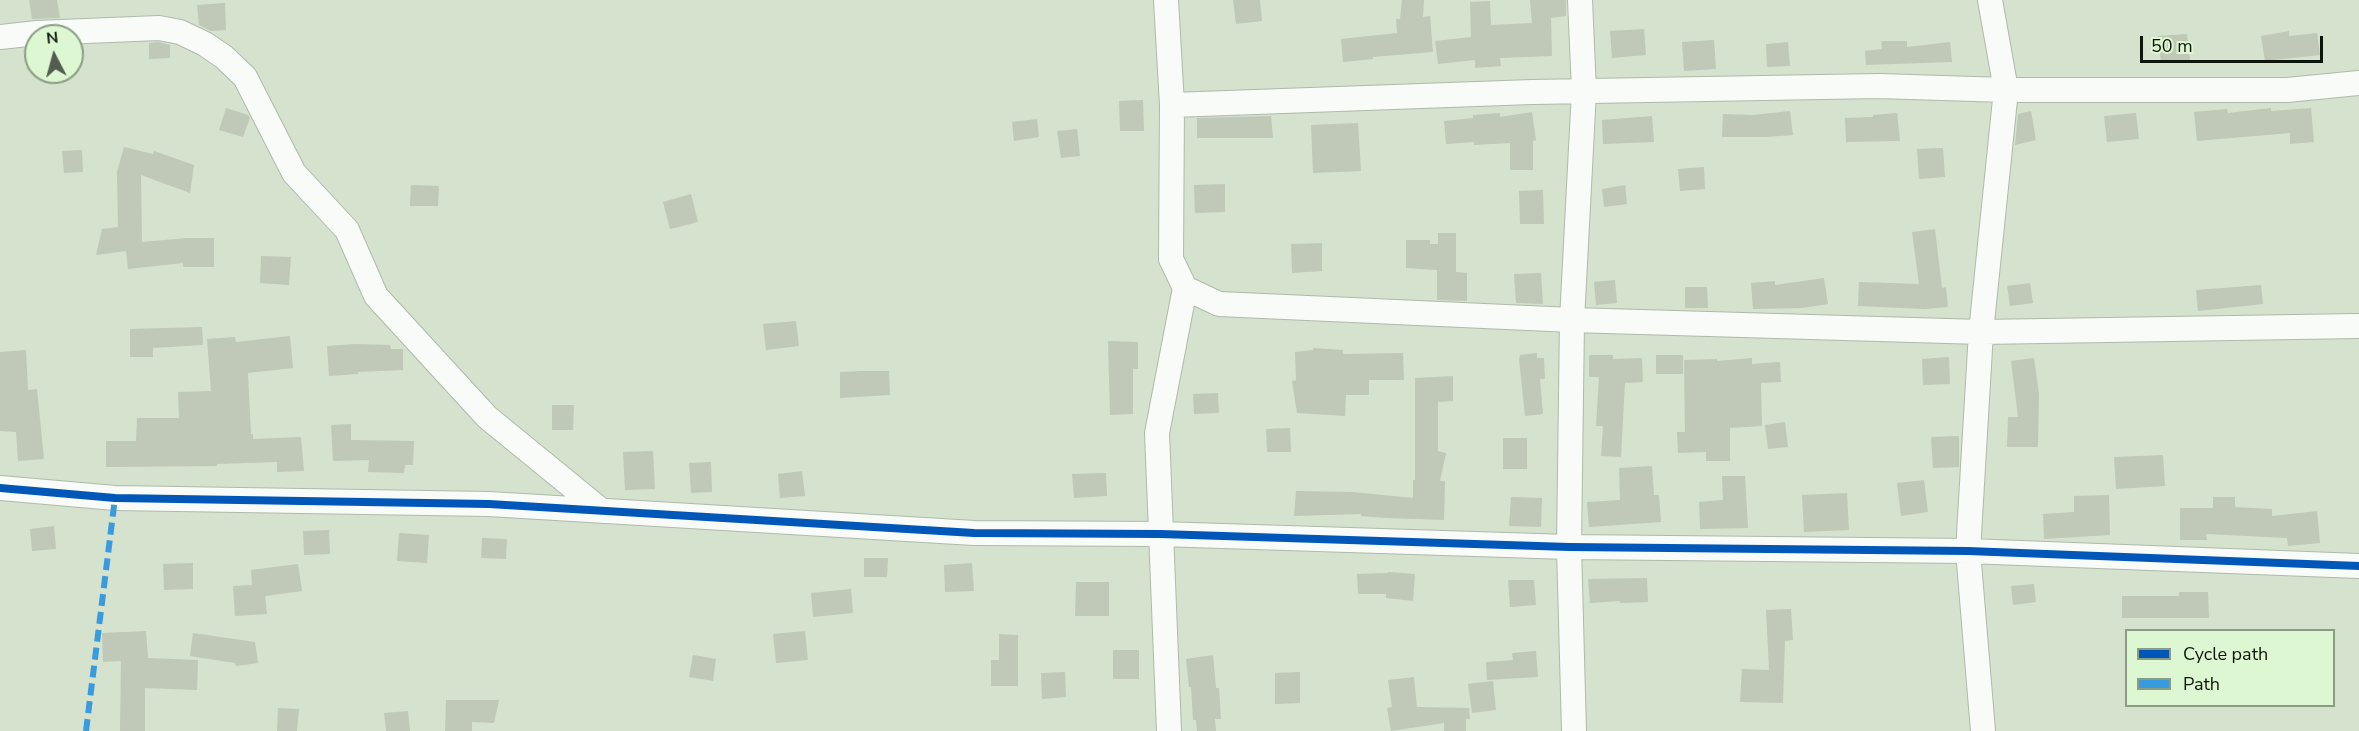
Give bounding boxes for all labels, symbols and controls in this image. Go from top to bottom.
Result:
north arrow [24,24,84,84]
scale bar [2143,24,2326,62]
text: N [45,27,59,50]
text: 50 m [2151,34,2193,58]
legend [2125,629,2335,707]
text: Cycle path [2183,642,2268,666]
text: Path [2183,672,2220,696]

